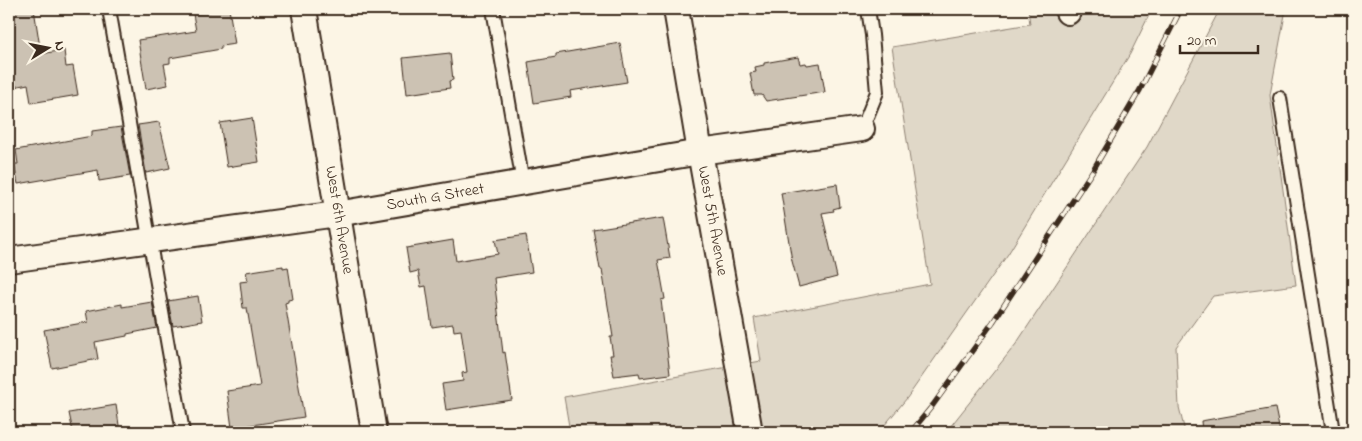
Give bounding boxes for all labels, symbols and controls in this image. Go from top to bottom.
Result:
north arrow [22,22,72,72]
scale bar [1180,22,1257,54]
text: 20 m [1187,30,1217,52]
text: N [48,40,70,52]
street label: West 6th Avenue [318,164,360,277]
street label: West 5th Avenue [691,164,734,279]
street label: South G Street [384,177,487,217]

